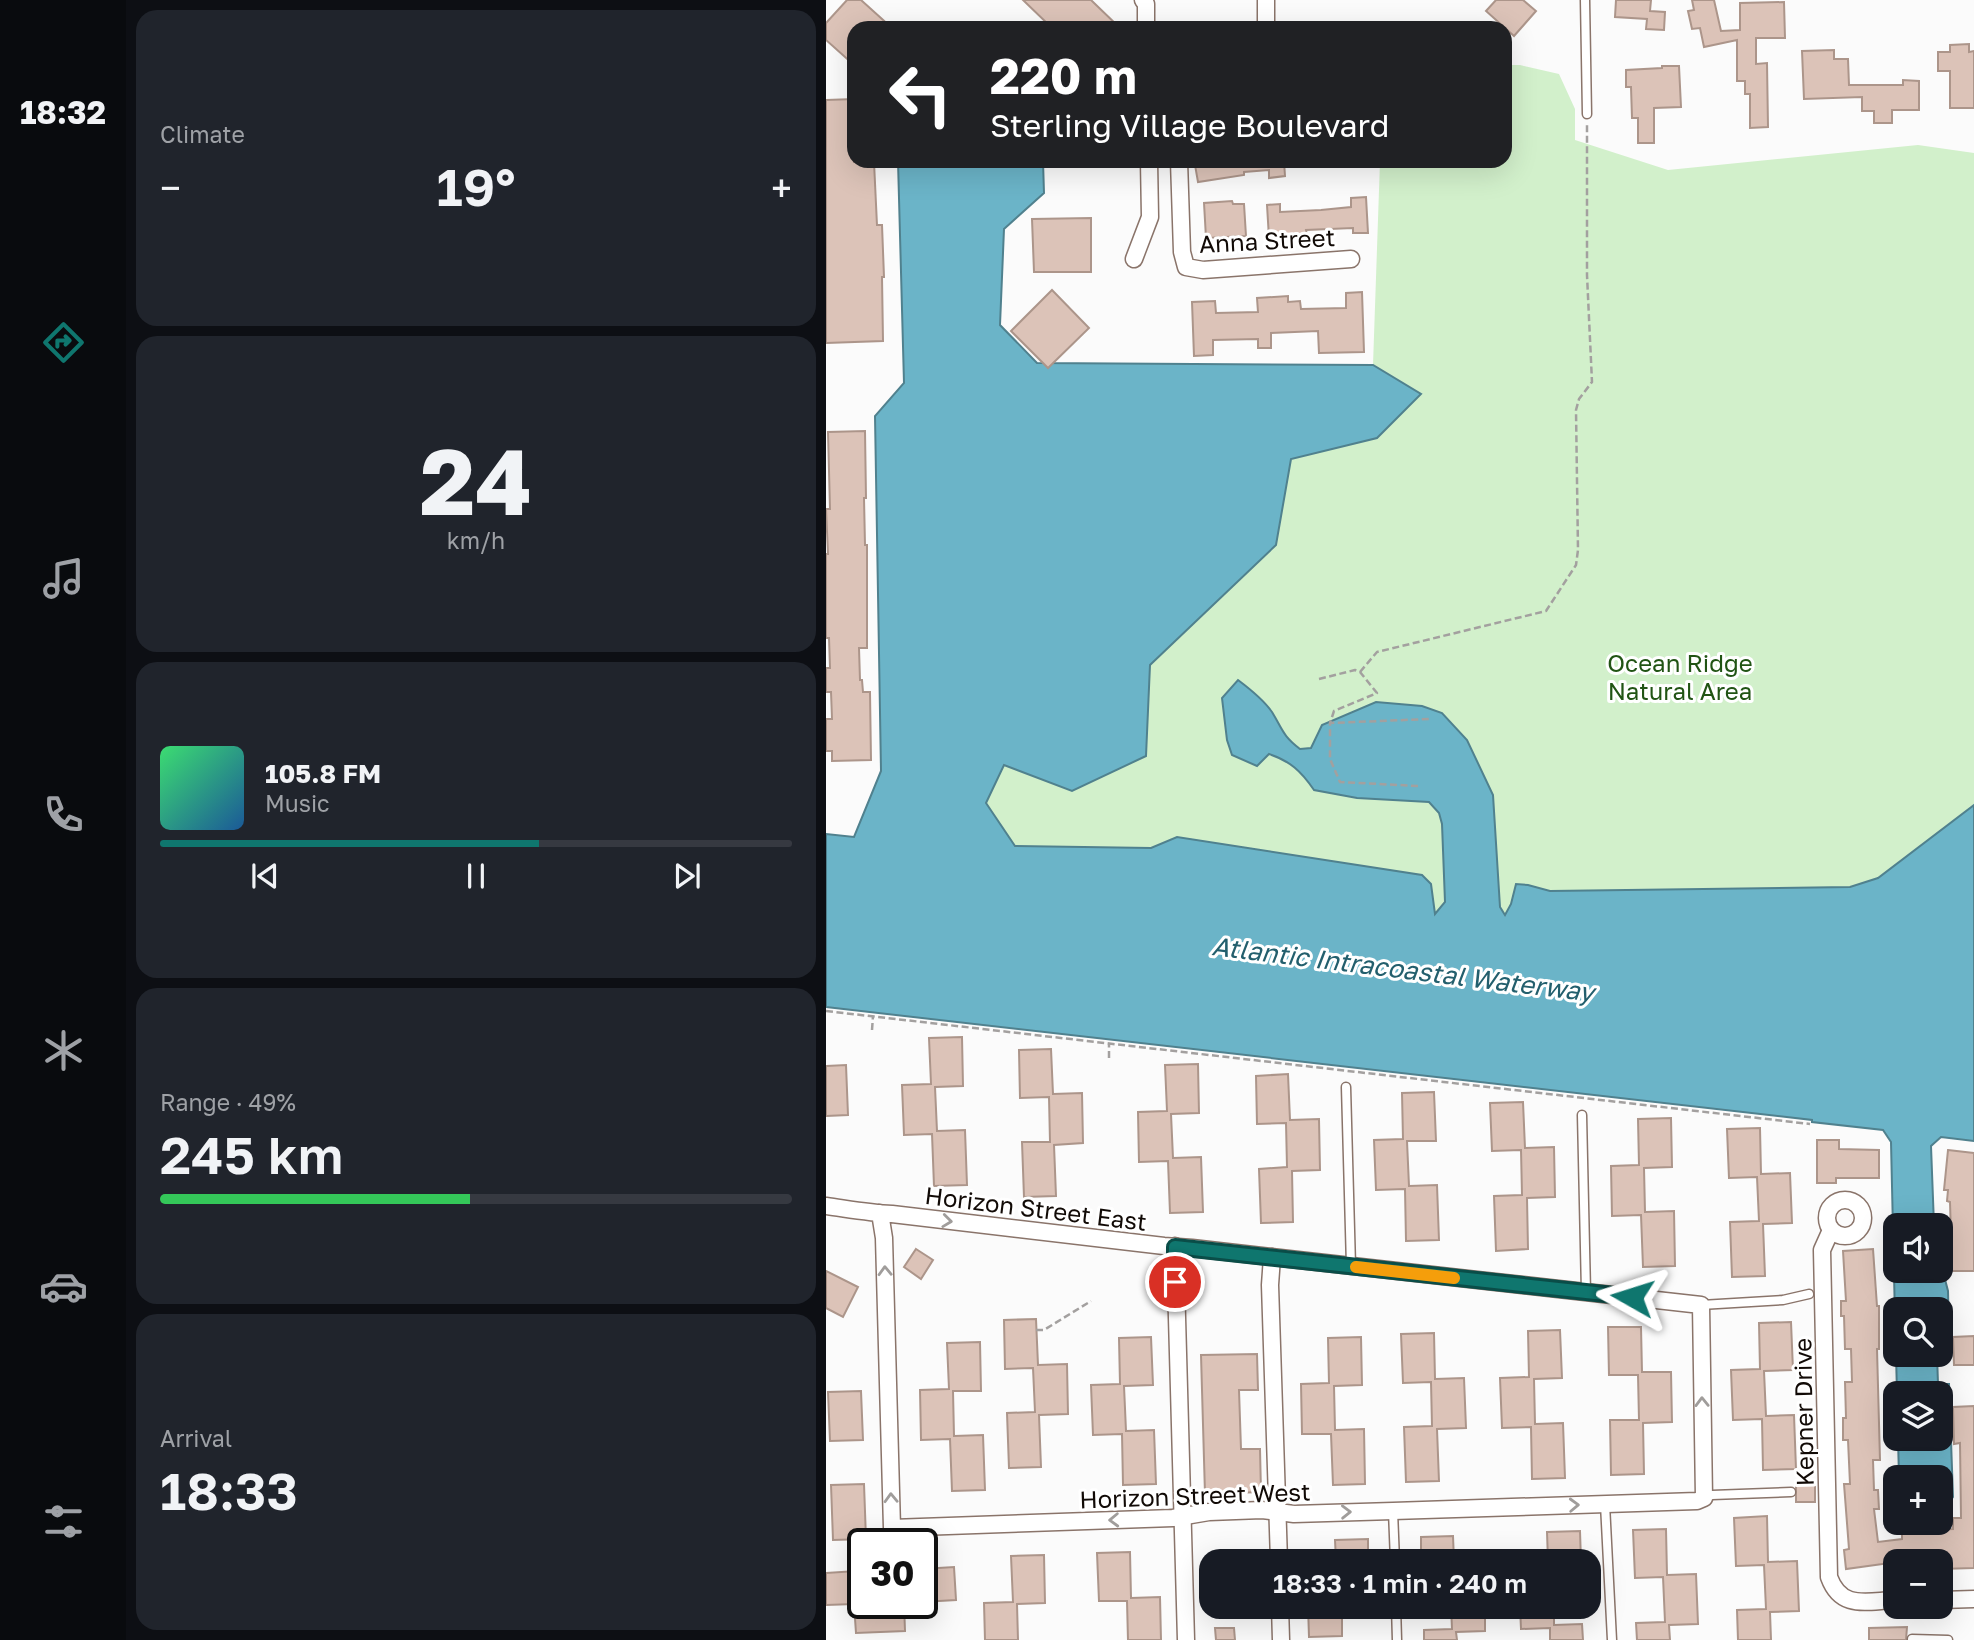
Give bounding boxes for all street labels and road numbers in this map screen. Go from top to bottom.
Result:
street label: Anna Street [1198,222,1336,258]
street label: Horizon Street East [923,1180,1149,1236]
street label: Kepner Drive [1787,1338,1819,1486]
street label: Horizon Street West [1079,1476,1311,1514]

